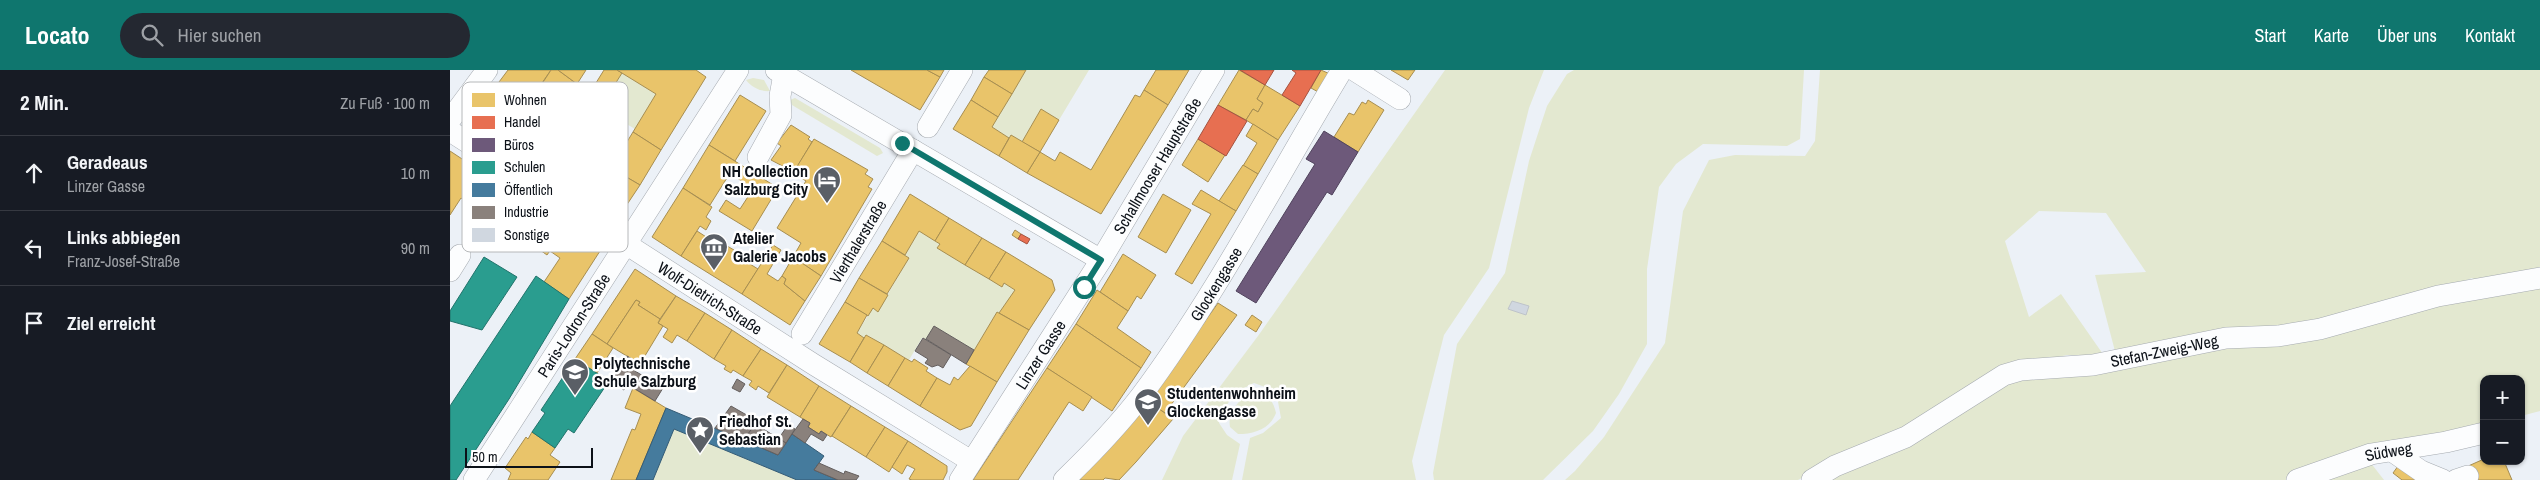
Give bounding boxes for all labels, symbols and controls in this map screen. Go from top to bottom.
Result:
search box [120,13,470,58]
text: Locato [25,19,90,51]
icon: search [138,21,166,49]
text: Hier suchen [178,22,262,48]
text: Start [2255,23,2286,48]
text: Karte [2314,23,2349,48]
text: Über uns [2377,23,2437,48]
text: Kontakt [2465,23,2515,48]
legend [462,82,628,252]
text: 2 Min. [20,88,69,117]
text: Wohnen [504,91,547,109]
text: Zu Fuß · 100 m [340,92,430,114]
street label: Schallmooser Hauptstraße [1108,93,1206,238]
text: Handel [504,113,540,131]
route end [891,132,914,155]
text: Büros [504,136,534,154]
text: Geradeaus [67,149,148,175]
text: Schulen [504,158,545,176]
icon: ahead [20,159,48,187]
place label: NH Collection Salzburg City [722,160,809,200]
text: 10 m [401,162,430,184]
hotel icon: NH Collection Salzburg City [812,165,842,204]
text: Linzer Gasse [67,175,145,197]
text: Öffentlich [504,181,553,199]
street label: Vierthalerstraße [824,196,891,287]
text: Industrie [504,203,549,221]
text: Links abbiegen [67,224,180,250]
text: Sonstige [504,226,549,244]
place label: Atelier Galerie Jacobs [733,227,826,267]
museum icon: Atelier Galerie Jacobs [699,232,729,271]
icon: left [20,234,48,262]
text: 90 m [401,237,430,259]
street label: Glockengasse [1185,243,1247,325]
text: Franz-Josef-Straße [67,250,180,272]
street label: Wolf-Dietrich-Straße [654,256,767,340]
street label: Paris-Lodron-Straße [532,269,615,382]
route start [1073,276,1096,299]
icon: arrive [20,309,48,337]
text: Ziel erreicht [67,310,155,336]
street label: Linzer Gasse [1010,316,1071,393]
street label: Stefan-Zweig-Weg [2108,329,2220,372]
place label: Polytechnische Schule Salzburg [594,352,696,392]
school or university icon: Polytechnische Schule Salzburg [560,357,590,396]
map controls [2480,375,2525,465]
button: + [2480,375,2525,420]
place label: Studentenwohnheim Glockengasse [1167,382,1296,422]
school or university icon: Studentenwohnheim Glockengasse [1133,387,1163,426]
place label: Friedhof St. Sebastian [719,410,792,450]
place icon: Friedhof St. Sebastian [685,415,715,454]
button: − [2480,420,2525,465]
street label: Südweg [2362,437,2414,466]
scale bar [465,445,592,468]
text: 50 m [472,448,498,466]

